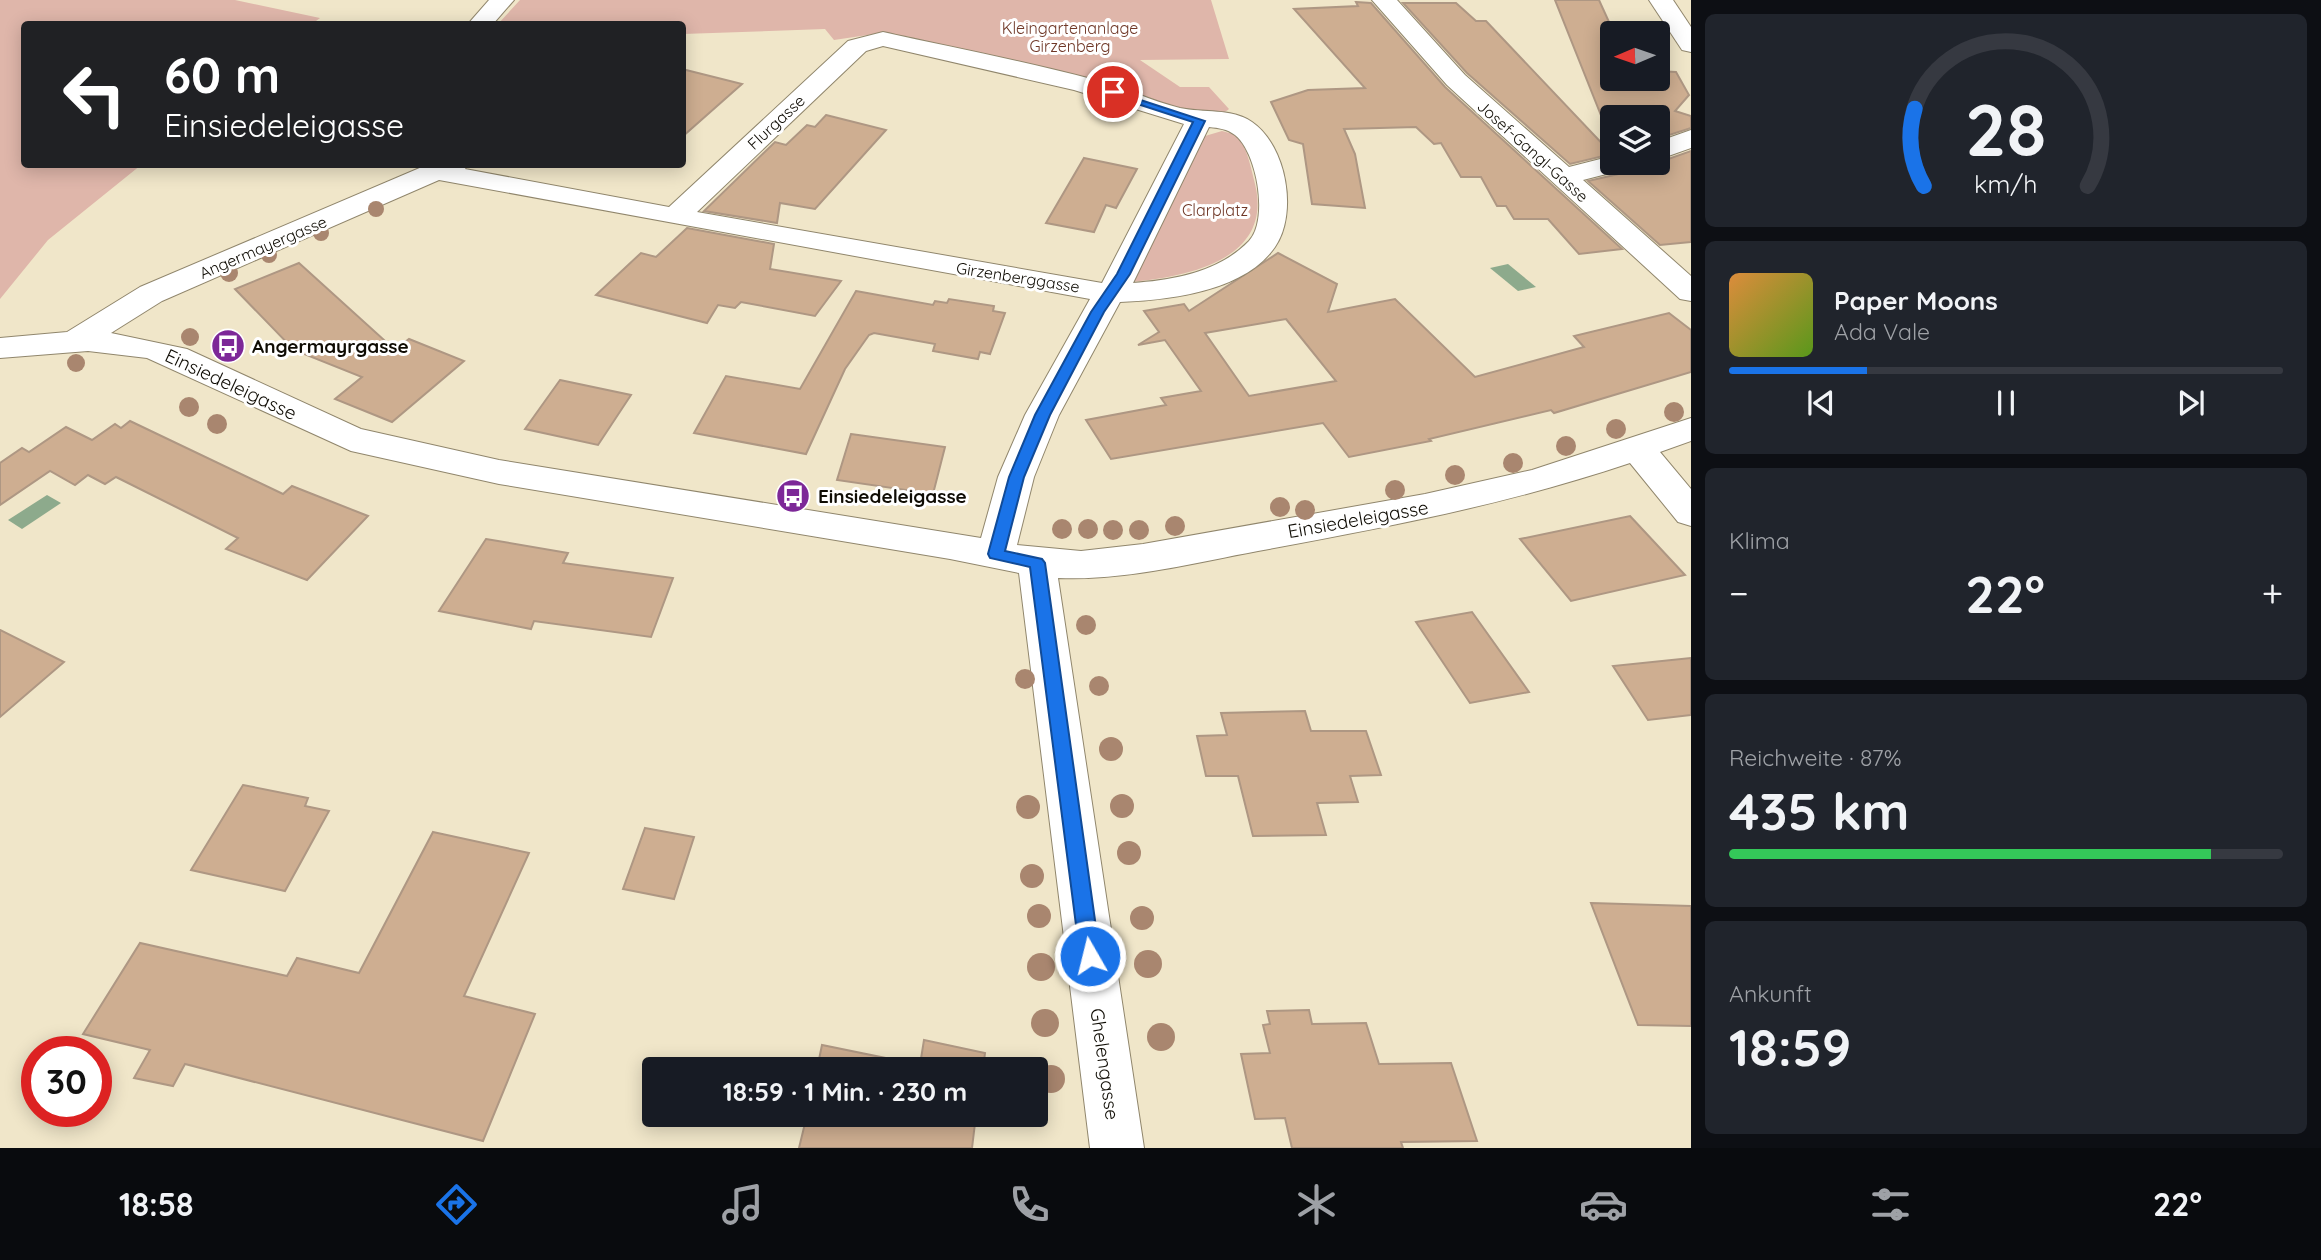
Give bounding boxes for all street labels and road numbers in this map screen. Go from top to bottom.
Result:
street label: Flurgasse [743,90,809,154]
street label: Josef-Gangl-Gasse [1473,96,1593,206]
street label: Angermayergasse [196,211,330,283]
street label: Girzenberggasse [955,257,1081,297]
street label: Einsiedeleigasse [161,343,301,425]
street label: Einsiedeleigasse [1286,495,1430,543]
street label: Ghelengasse [1085,1007,1125,1121]

